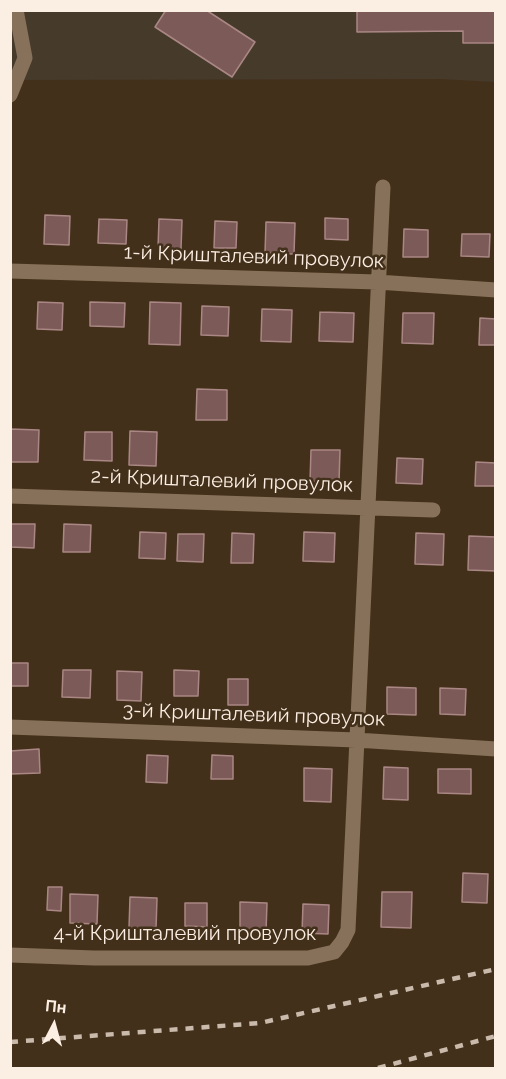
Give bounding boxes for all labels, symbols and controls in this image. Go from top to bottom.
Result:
street label: 1-й Кришталевий провулок [123,240,385,274]
street label: 2-й Кришталевий провулок [90,464,354,498]
street label: 3-й Кришталевий провулок [122,698,386,732]
street label: 4-й Кришталевий провулок [53,922,317,946]
north arrow [24,995,84,1055]
text: Пн [44,996,68,1017]

